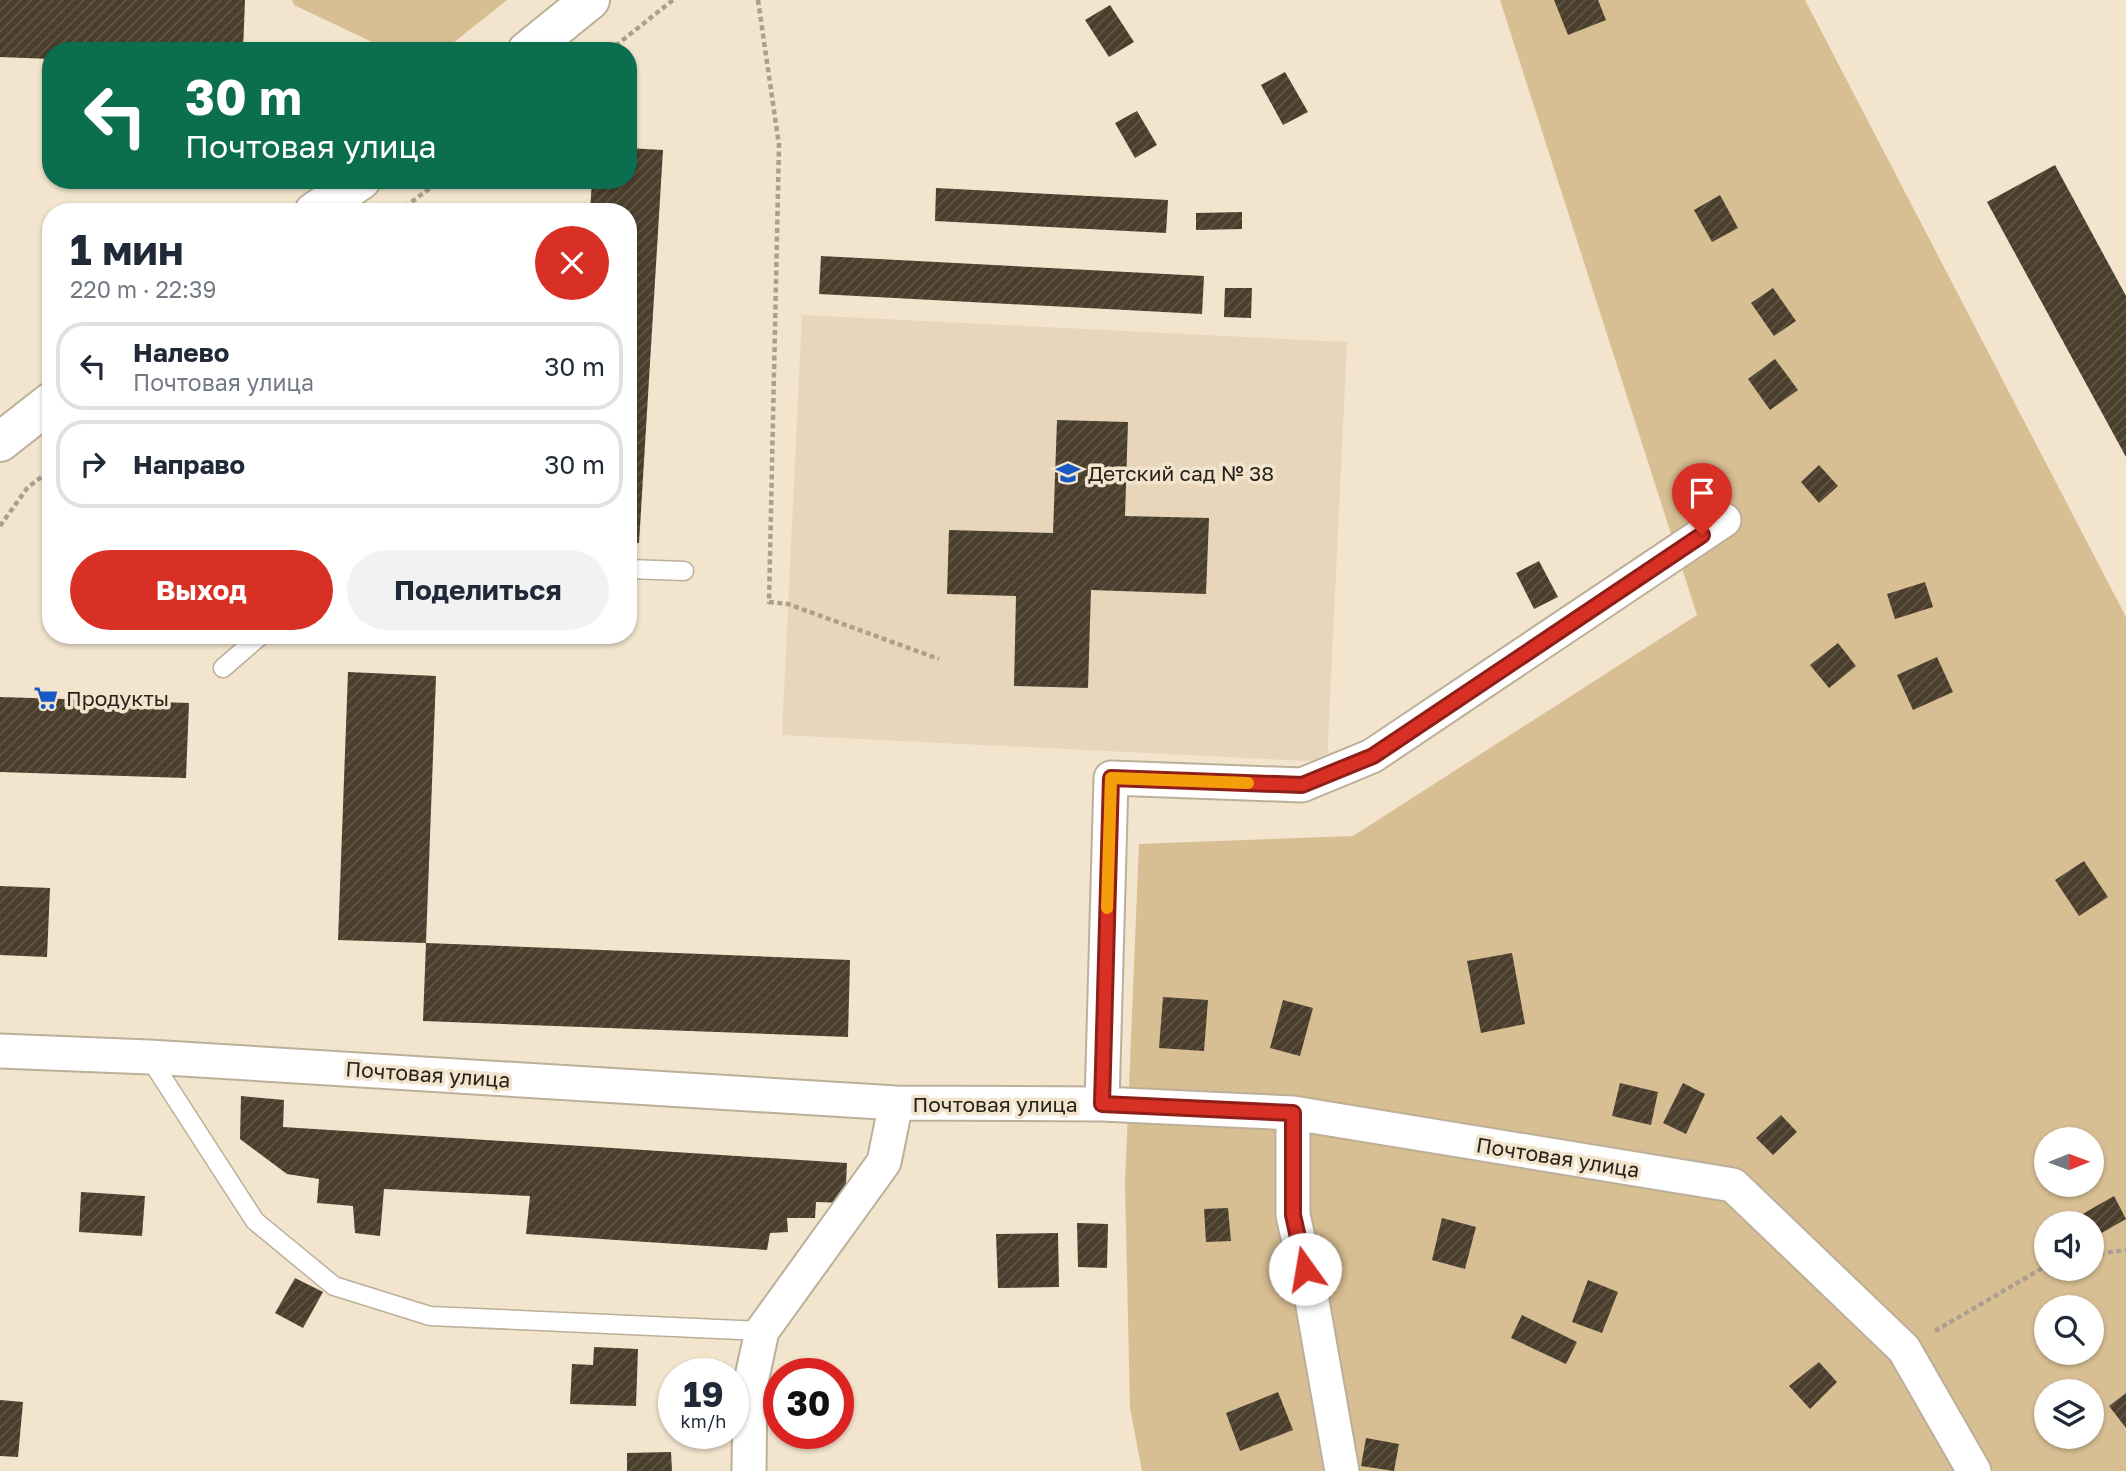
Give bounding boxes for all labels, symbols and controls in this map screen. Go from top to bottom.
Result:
text: 30 m [185,67,302,126]
icon: left [70,70,161,161]
text: Почтовая улица [185,127,437,165]
text: 1 мин [70,224,184,274]
button: close [535,226,609,300]
text: 220 m · 22:39 [70,275,216,303]
text: Налево [133,337,229,368]
icon: left [74,347,112,385]
text: 30 m [544,351,605,382]
text: Почтовая улица [133,368,314,396]
icon: right [74,445,112,483]
text: Направо [133,449,245,480]
text: 30 m [544,449,605,480]
school or university icon: Детский сад № 38 [1054,459,1082,487]
place label: Детский сад № 38 [1088,460,1274,486]
pin [1672,463,1732,535]
icon: arrive [1683,474,1721,512]
button: Выход [70,550,333,630]
button: Поделиться [347,550,609,630]
supermarket icon: Продукты [32,684,60,712]
place label: Продукты [66,685,169,711]
street label: Почтовая улица [345,1055,511,1093]
street label: Почтовая улица [912,1091,1078,1117]
north arrow [2034,1127,2104,1197]
map controls [2034,1127,2104,1449]
street label: Почтовая улица [1474,1131,1642,1183]
button: sound [2034,1211,2104,1281]
position arrow [1268,1232,1342,1306]
button: search [2034,1295,2104,1365]
speed limit sign: 30 [763,1358,854,1449]
text: 19 [683,1373,724,1415]
button: layers [2034,1379,2104,1449]
text: km/h [681,1410,726,1432]

